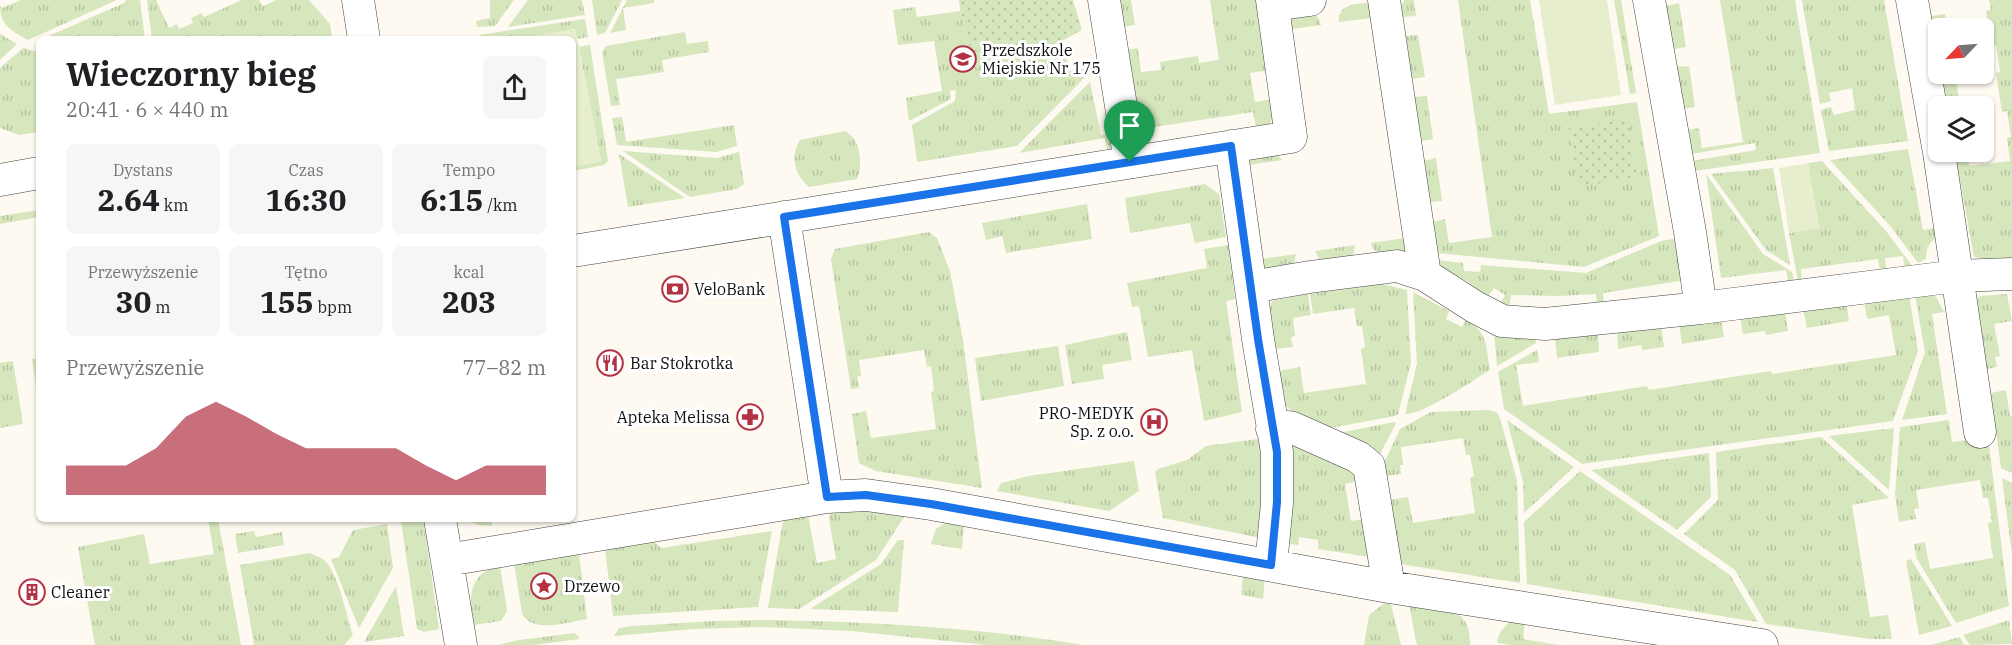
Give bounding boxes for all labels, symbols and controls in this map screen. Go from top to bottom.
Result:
north arrow [1928,18,1994,84]
map controls [1928,18,1994,162]
place label: Przedszkole Miejskie Nr 175 [982,40,1101,78]
school or university icon: Przedszkole Miejskie Nr 175 [948,44,978,74]
text: Wieczorny bieg [66,52,316,95]
button: share [483,56,546,119]
text: 20:41 · 6 × 440 m [66,96,229,123]
button: layers [1928,96,1994,162]
pin [1104,100,1155,162]
icon: arrive [1113,109,1146,142]
text: Dystans [113,160,173,180]
text: Czas [288,160,324,180]
text: Tempo [443,160,495,180]
text: 2.64 [98,180,160,219]
text: 16:30 [265,180,347,219]
text: 6:15 [420,180,483,219]
text: km [160,195,188,215]
text: /km [483,195,518,215]
text: Przewyższenie [88,262,198,282]
text: Tętno [284,262,328,282]
text: kcal [454,262,484,282]
bank icon: VeloBank [660,274,690,304]
place label: VeloBank [694,279,766,299]
text: 30 [116,282,152,321]
text: 155 [260,282,314,321]
text: 203 [442,282,496,321]
text: m [152,297,170,317]
text: bpm [314,297,352,317]
restaurant icon: Bar Stokrotka [595,348,625,378]
place label: Bar Stokrotka [630,353,734,373]
text: Przewyższenie [66,354,204,381]
text: 77–82 m [463,354,546,381]
pharmacy icon: Apteka Melissa [735,402,765,432]
place label: PRO-MEDYK Sp. z o.o. [1039,403,1134,441]
place label: Apteka Melissa [617,407,730,427]
hospital icon: PRO-MEDYK Sp. z o.o. [1139,407,1169,437]
place icon: Drzewo [529,571,559,601]
place label: Drzewo [564,576,620,596]
building icon: Cleaner [17,577,47,607]
place label: Cleaner [51,582,110,602]

